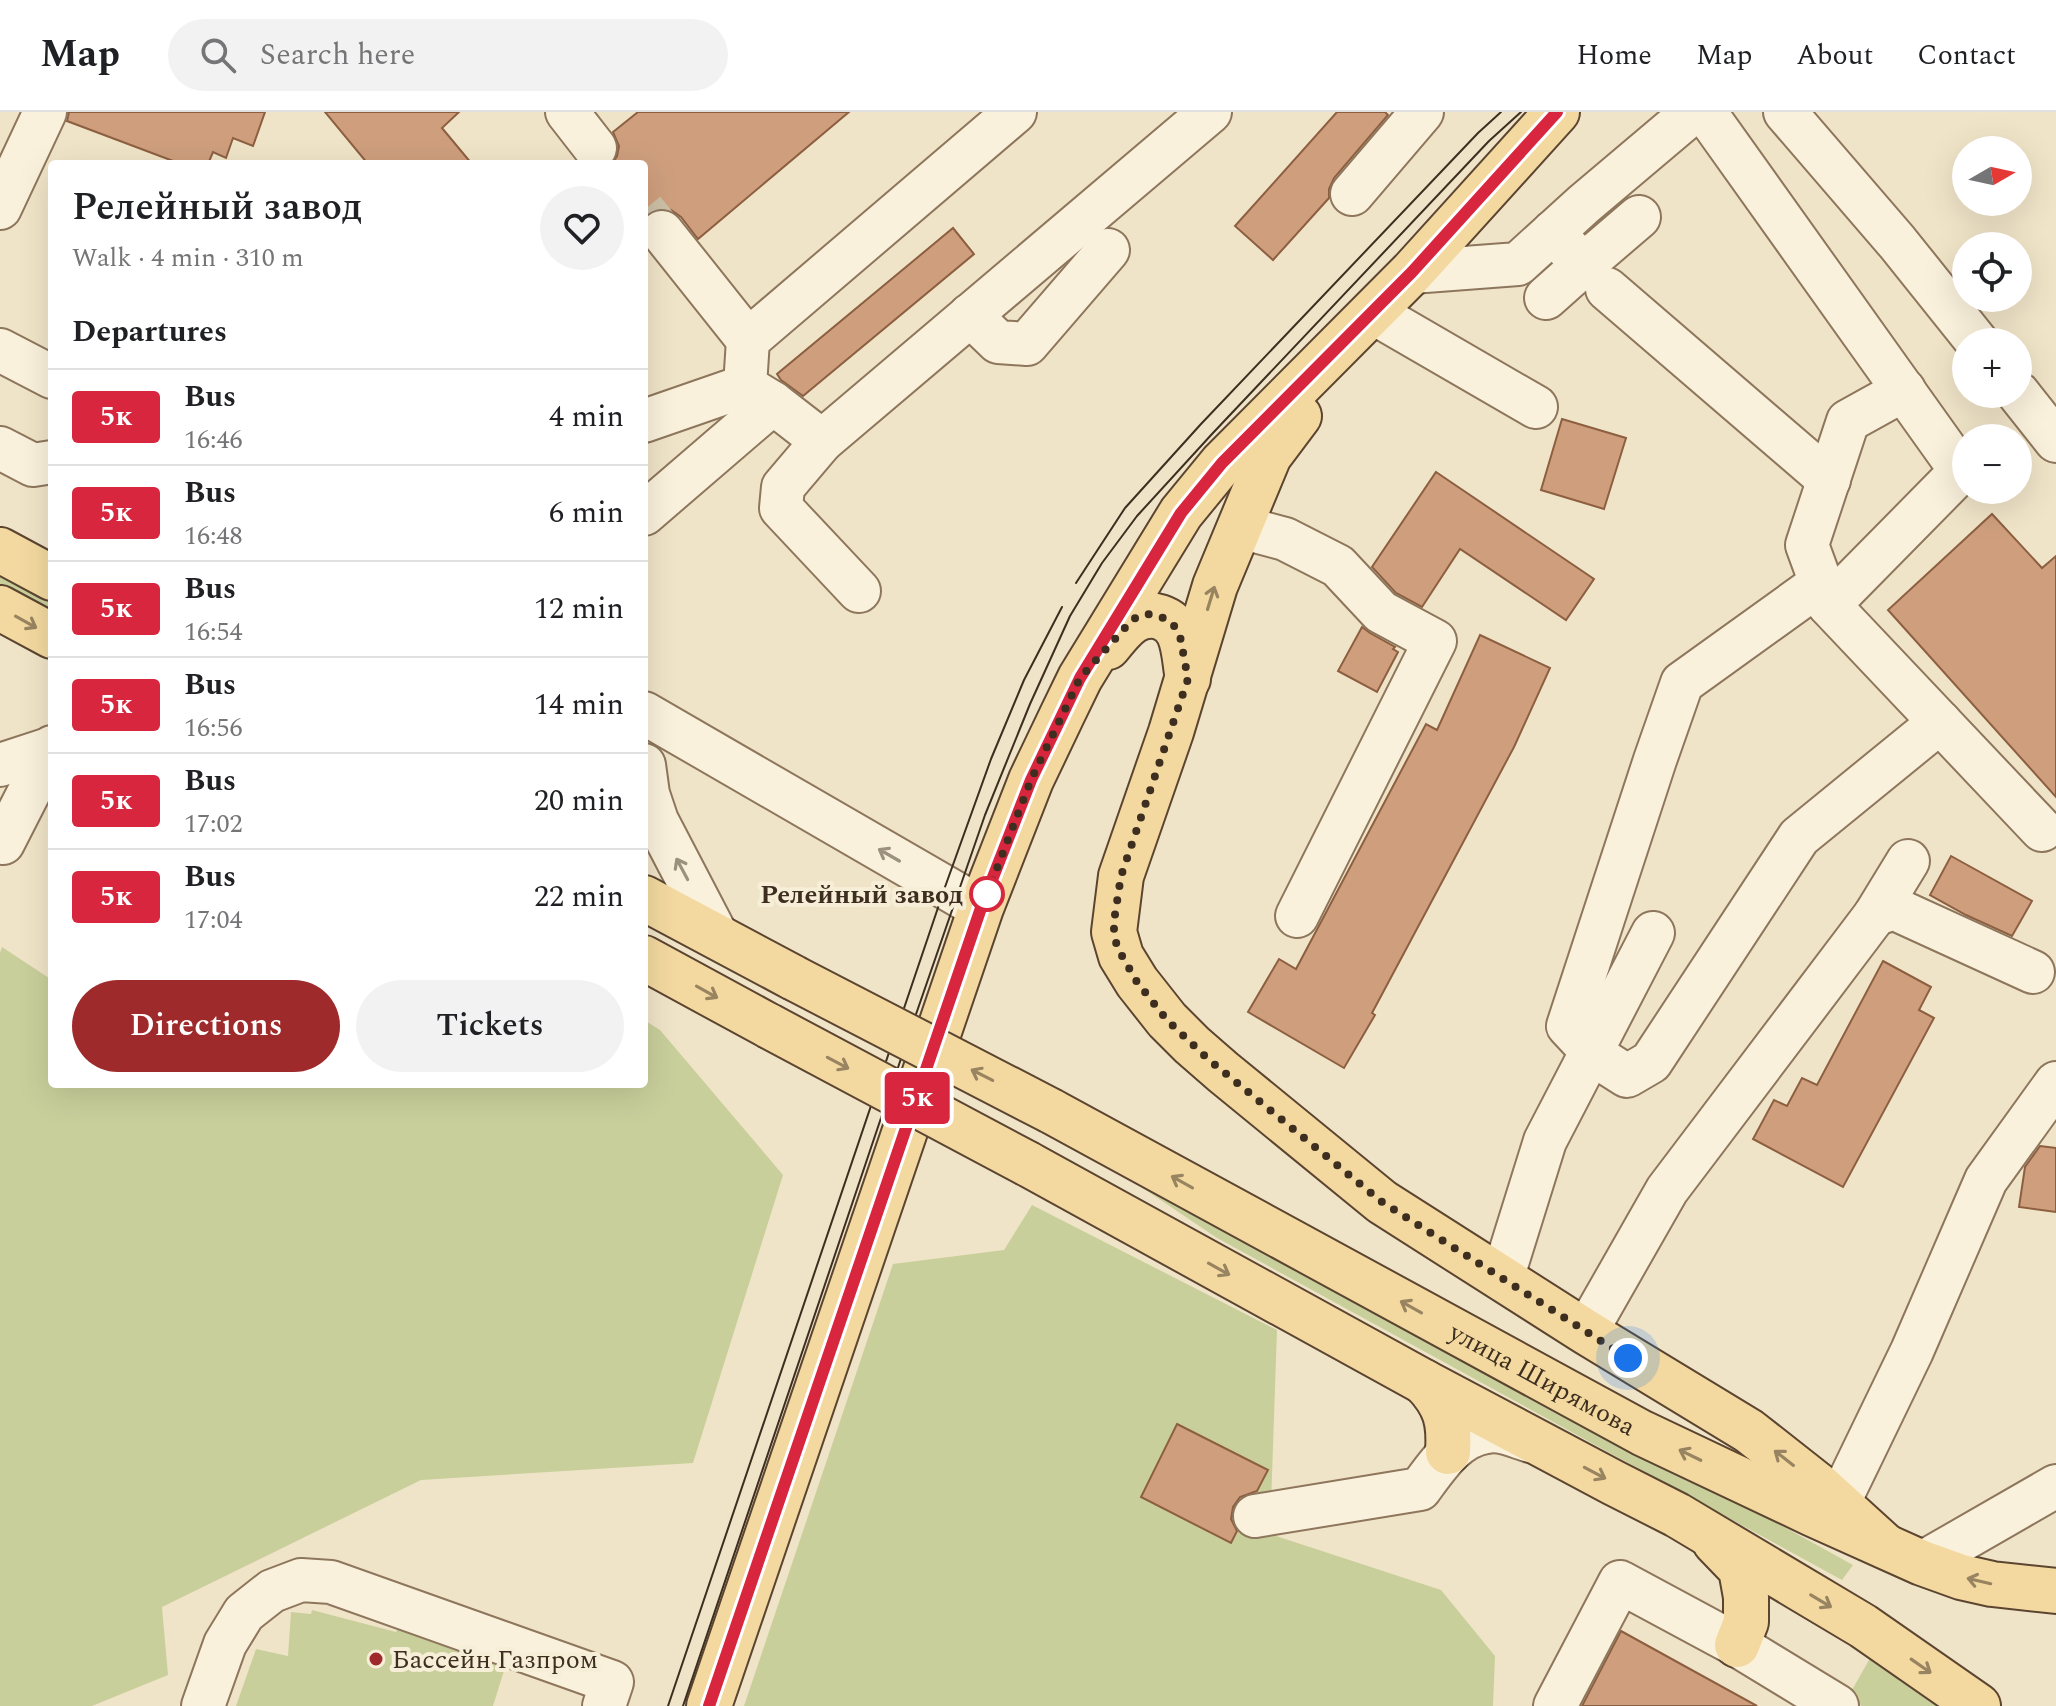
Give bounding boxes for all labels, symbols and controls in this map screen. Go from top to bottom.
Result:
search box [168,19,728,91]
text: Map [40,26,120,84]
text: Search here [260,32,415,78]
icon: search [196,33,240,77]
text: Home [1576,34,1652,77]
text: Map [1696,34,1752,77]
text: About [1796,34,1873,77]
text: Contact [1917,34,2016,77]
north arrow [1952,136,2032,216]
map controls [1952,136,2032,504]
text: Релейный завод [72,179,362,237]
button: heart [540,186,624,270]
button: locate [1952,232,2032,312]
text: Walk · 4 min · 310 m [72,238,304,278]
text: Departures [72,309,227,355]
button: + [1952,328,2032,408]
text: Bus [184,374,236,420]
text: 4 min [549,394,624,440]
text: 5к [100,395,132,438]
text: 16:46 [184,420,243,460]
button: − [1952,424,2032,504]
text: Bus [184,470,236,516]
text: 6 min [549,490,624,536]
text: 5к [100,491,132,534]
text: 16:48 [184,516,243,556]
text: Bus [184,566,236,612]
one-way arrow [1204,585,1219,611]
text: 12 min [534,586,624,632]
text: 5к [100,587,132,630]
text: 16:54 [184,612,243,652]
one-way arrow [14,614,37,630]
text: Bus [184,662,236,708]
text: 14 min [534,682,624,728]
text: 5к [100,683,132,726]
text: 16:56 [184,708,243,748]
text: Bus [184,758,236,804]
text: 20 min [534,778,624,824]
text: 5к [100,779,132,822]
text: 17:02 [184,804,243,844]
one-way arrow [878,847,901,863]
text: Bus [184,854,236,900]
one-way arrow [673,858,689,881]
text: 22 min [534,874,624,920]
text: 5к [100,875,132,918]
place label: Релейный завод [760,875,963,915]
marker: Релейный завод [970,877,1004,911]
text: 17:04 [184,900,243,940]
button: Directions [72,980,340,1072]
button: Tickets [356,980,624,1072]
one-way arrow [694,985,718,1000]
one-way arrow [826,1055,849,1071]
one-way arrow [970,1066,994,1082]
line badge: 5к [881,1072,953,1124]
text: 5к [901,1076,933,1119]
one-way arrow [1171,1174,1195,1190]
one-way arrow [1206,1262,1230,1277]
one-way arrow [1399,1298,1423,1314]
street label: улица Ширямова [1441,1312,1643,1447]
your location [1608,1338,1648,1378]
one-way arrow [1678,1447,1702,1462]
one-way arrow [1774,1450,1795,1467]
one-way arrow [1583,1466,1606,1482]
one-way arrow [1966,1573,1992,1588]
one-way arrow [1809,1593,1832,1609]
place label: Бассейн Газпром [392,1640,598,1680]
marker: Бассейн Газпром [367,1650,385,1668]
one-way arrow [1909,1658,1931,1674]

